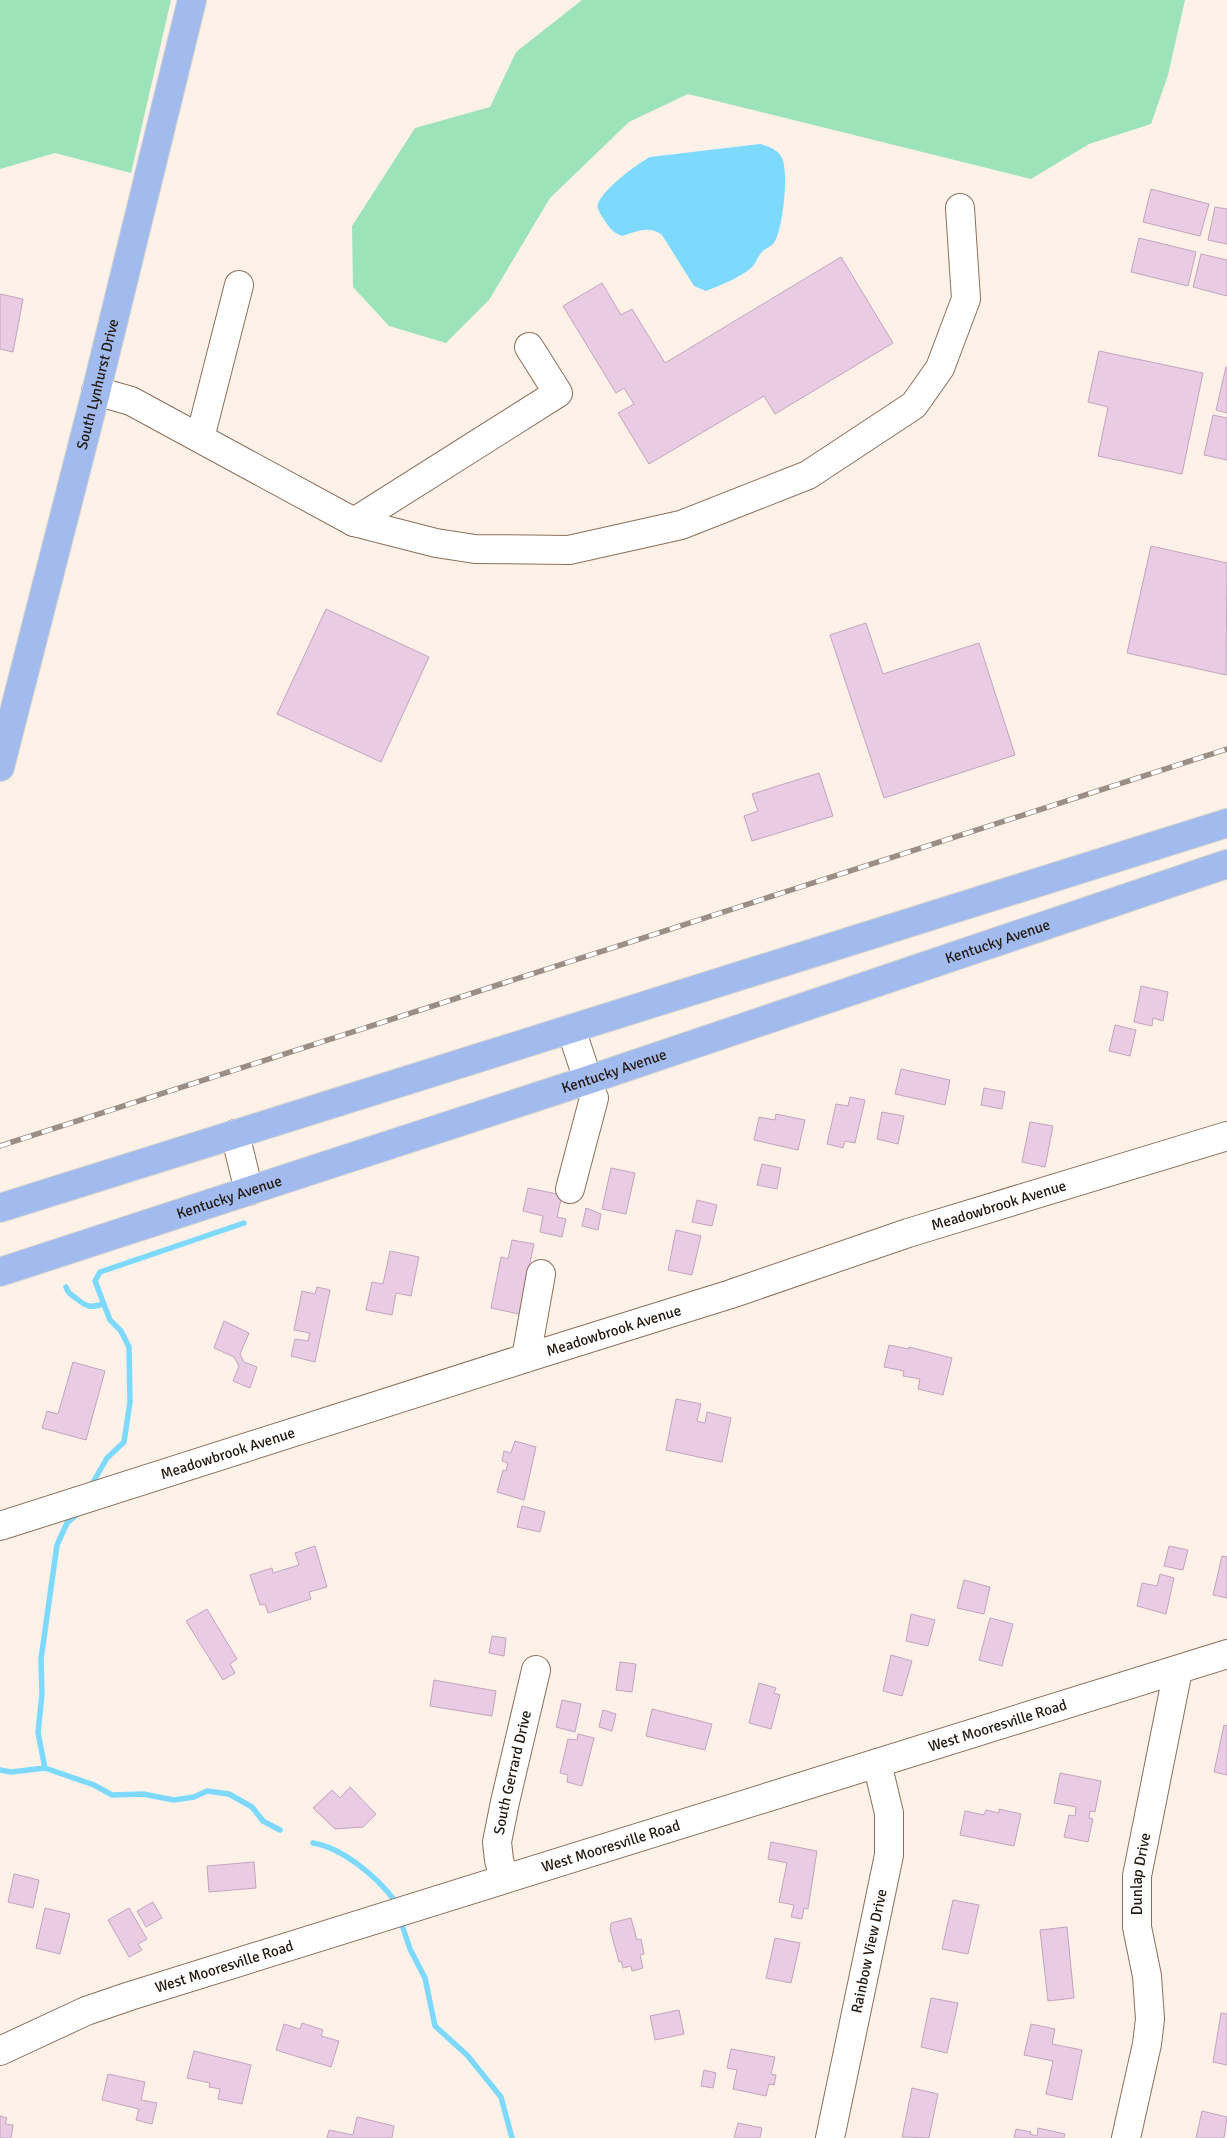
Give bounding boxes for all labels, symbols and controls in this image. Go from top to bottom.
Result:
street label: South Lynhurst Drive [73,317,123,452]
street label: Kentucky Avenue [943,915,1053,968]
street label: Kentucky Avenue [559,1045,669,1097]
street label: Kentucky Avenue [174,1172,284,1223]
street label: Meadowbrook Avenue [929,1176,1068,1234]
street label: Meadowbrook Avenue [544,1301,683,1360]
street label: Meadowbrook Avenue [158,1423,297,1483]
street label: West Mooresville Road [926,1696,1069,1756]
street label: South Gerrard Drive [490,1708,535,1836]
street label: West Mooresville Road [539,1816,682,1876]
street label: Dunlap Drive [1128,1831,1154,1915]
street label: Rainbow View Drive [847,1887,891,2015]
street label: West Mooresville Road [153,1937,296,1997]

